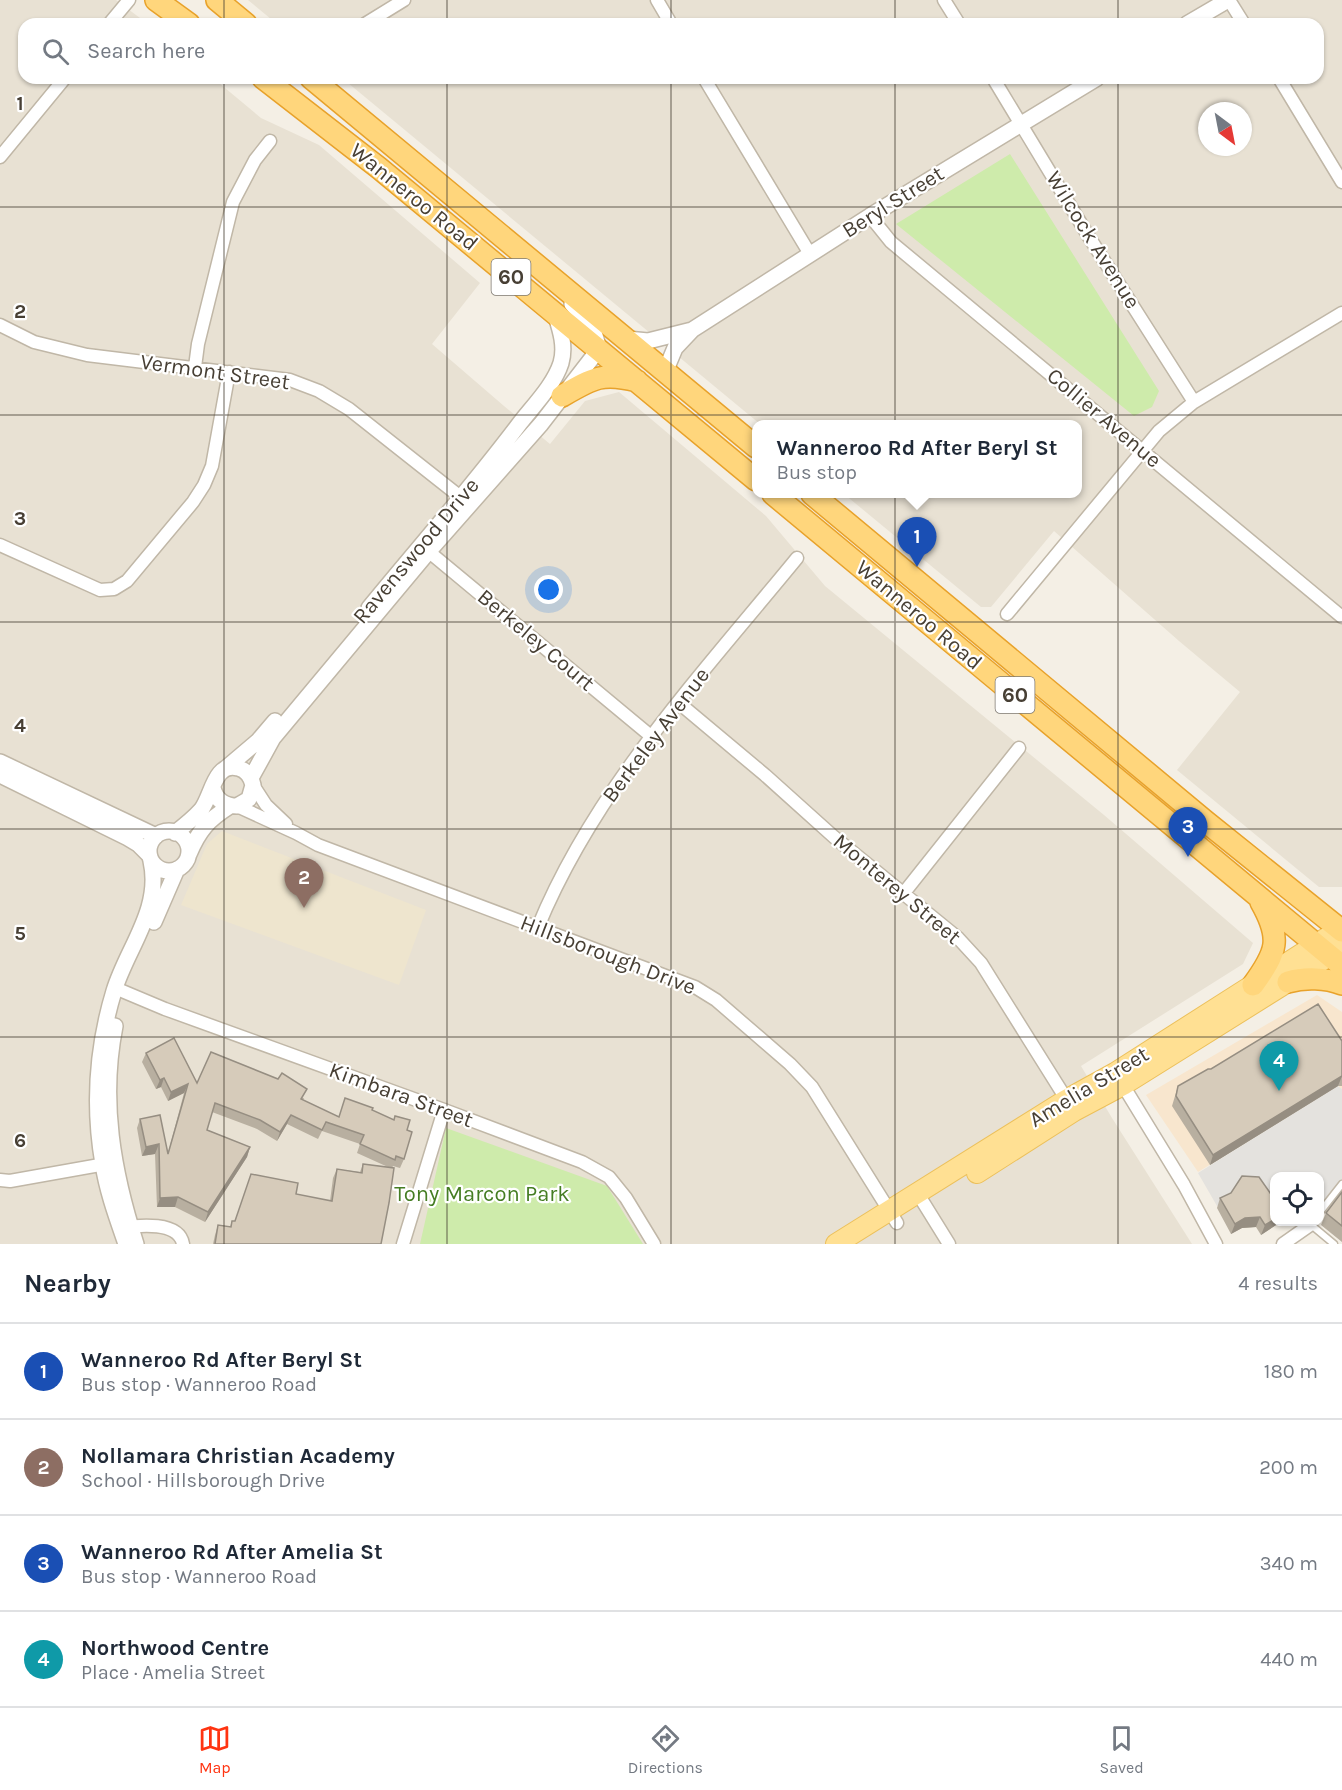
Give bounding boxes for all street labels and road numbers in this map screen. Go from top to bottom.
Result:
street label: Wanneroo Road [345,138,483,256]
street label: Beryl Street [837,161,949,243]
street label: Wilcock Avenue [1040,166,1146,314]
road number: 60 [492,259,530,295]
street label: Vermont Street [139,349,291,395]
street label: Collier Avenue [1042,363,1166,473]
street label: Ravenswood Drive [347,473,485,629]
street label: Wanneroo Road [851,555,987,675]
street label: Berkeley Court [472,584,600,696]
street label: Berkeley Avenue [597,663,715,807]
road number: 60 [996,677,1034,713]
street label: Monterey Street [828,828,966,950]
street label: Hillsborough Drive [517,910,699,1000]
street label: Amelia Street [1024,1041,1154,1133]
street label: Kimbara Street [325,1057,477,1133]

